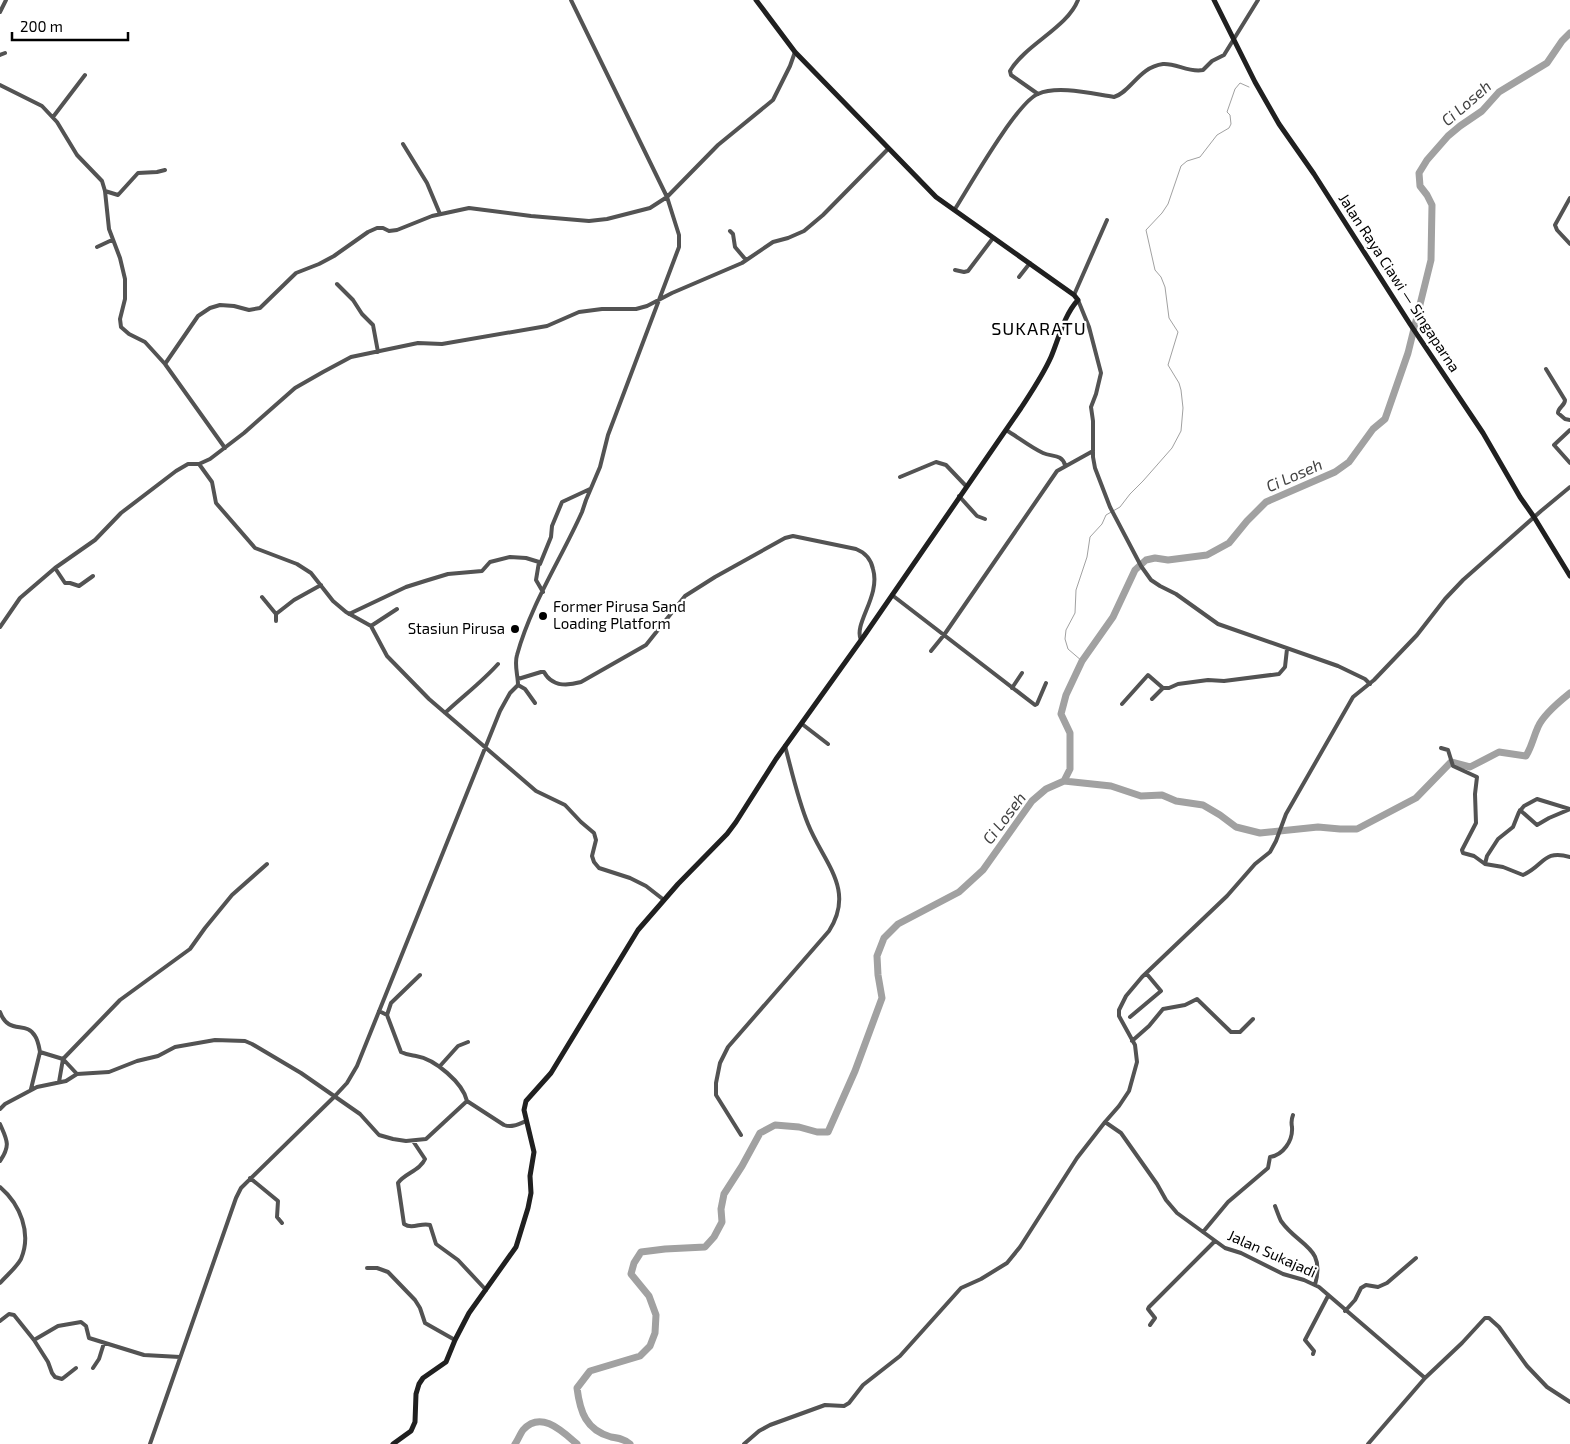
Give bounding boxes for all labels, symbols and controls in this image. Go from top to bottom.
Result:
scale bar [12,10,129,42]
text: 200 m [20,17,63,35]
water label: Ci Loseh [1437,76,1494,129]
street label: Jalan Raya Ciawi — Singaparna [1335,190,1464,375]
district label: SUKARATU [991,317,1087,339]
water label: Ci Loseh [1263,454,1325,495]
place label: Former Pirusa Sand Loading Platform [553,597,686,632]
marker: Former Pirusa Sand Loading Platform [537,610,549,622]
place label: Stasiun Pirusa [408,619,505,637]
marker: Stasiun Pirusa [509,623,521,635]
water label: Ci Loseh [978,788,1029,847]
street label: Jalan Sukajadi [1225,1225,1320,1282]

